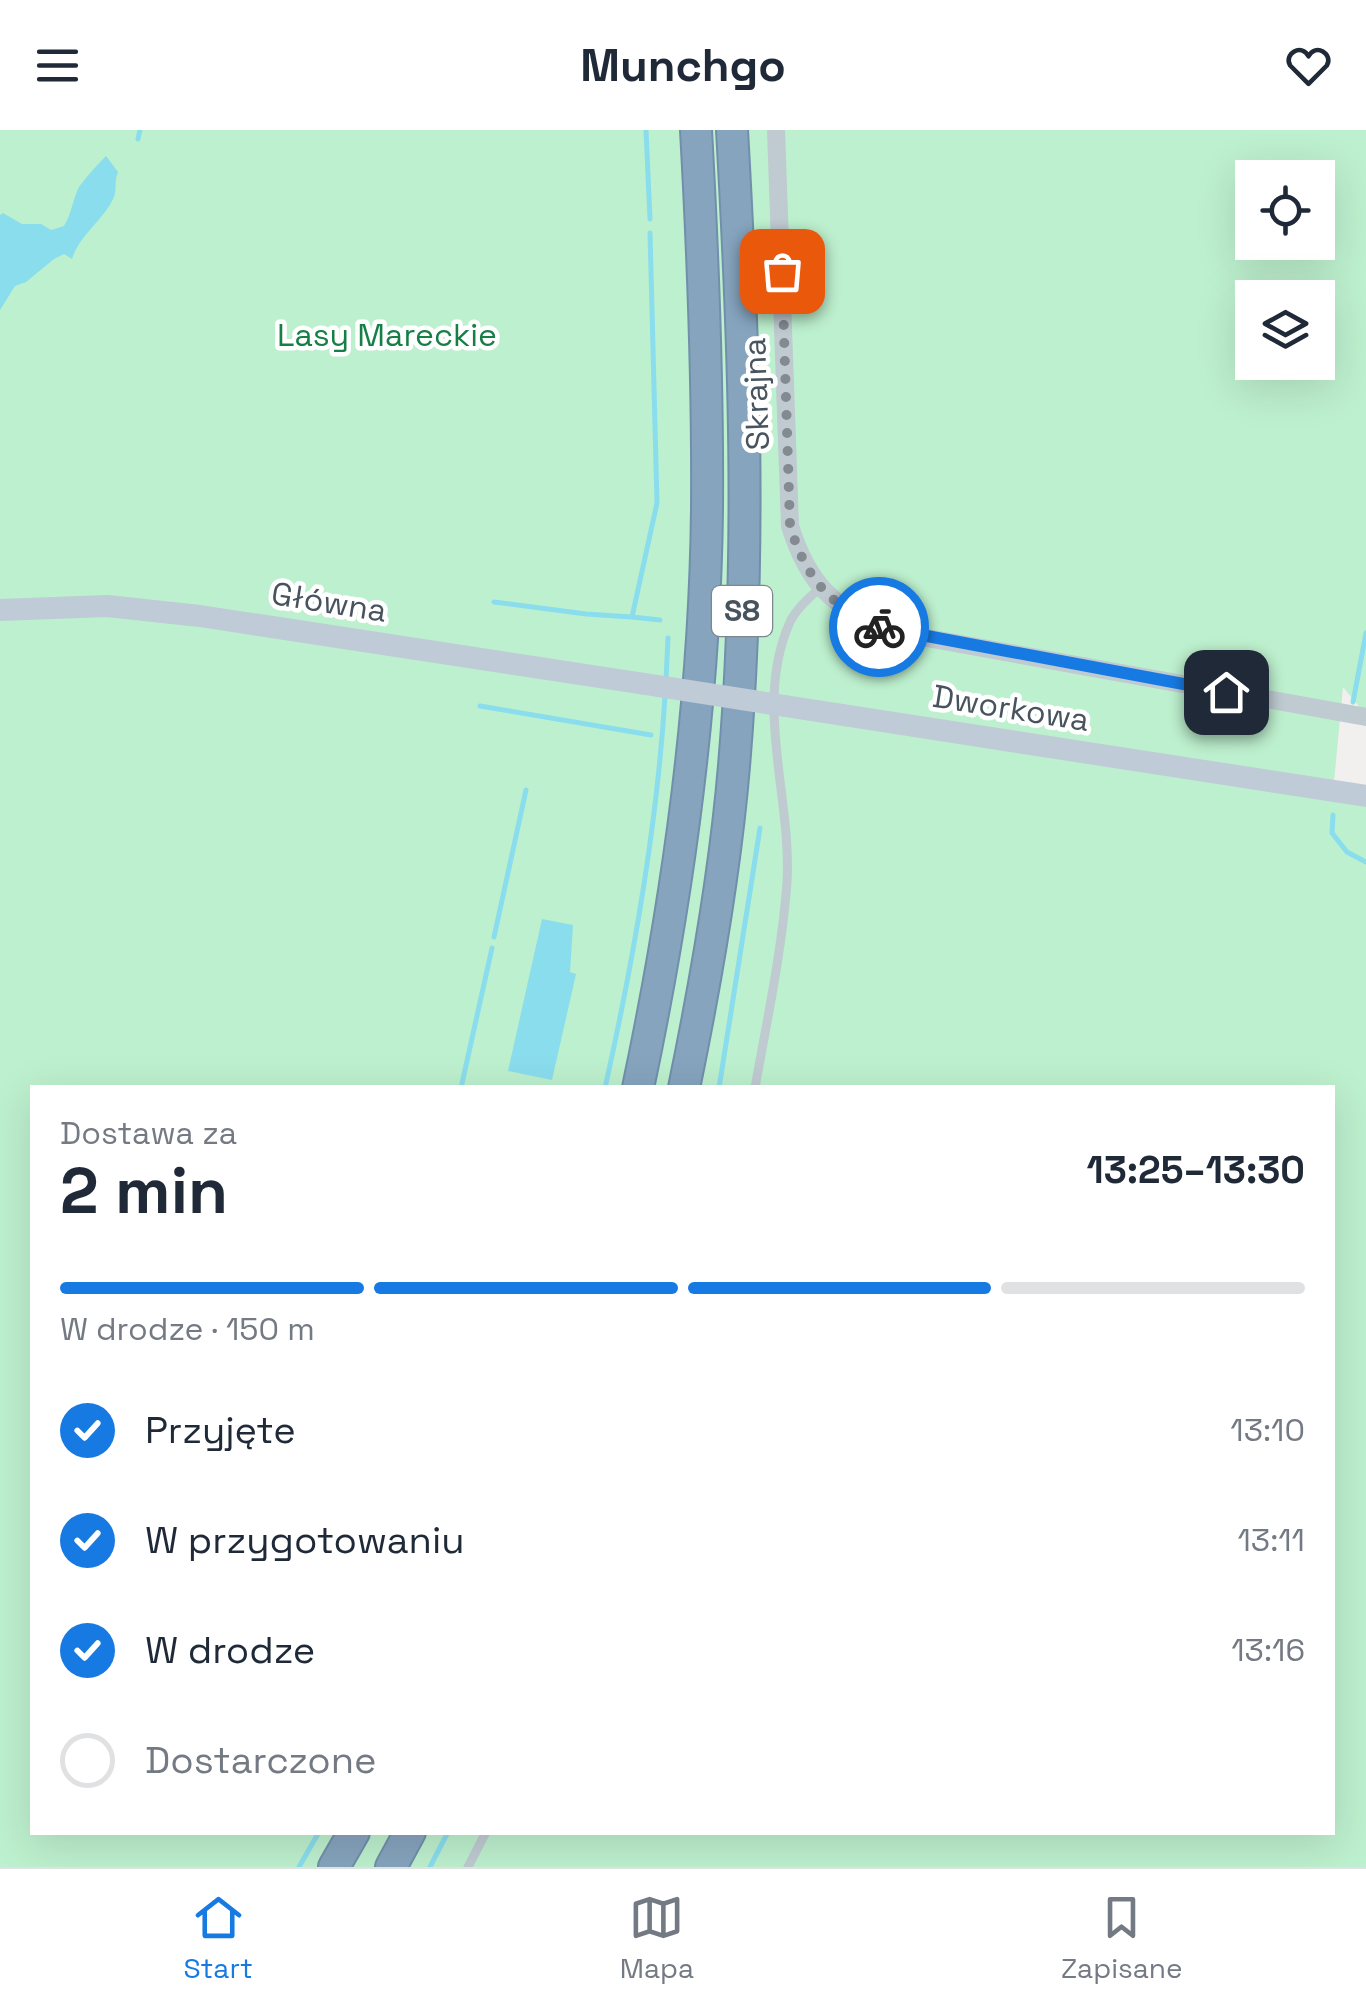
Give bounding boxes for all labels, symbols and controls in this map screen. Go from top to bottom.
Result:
text: Munchgo [580,37,786,94]
icon: menu [30,38,85,93]
icon: heart [1281,38,1336,93]
map controls [1235,160,1335,380]
button: locate [1235,160,1335,260]
pin [740,229,825,314]
icon: bag [755,244,810,299]
button: layers [1235,280,1335,380]
park label: Lasy Mareckie [277,315,497,355]
street label: Skrajna [734,337,778,451]
street label: Główna [269,573,389,631]
courier [829,577,929,677]
road number: S8 [712,586,772,636]
icon: bike [852,600,907,655]
pin [1184,650,1269,735]
icon: home [1199,665,1254,720]
street label: Dworkowa [930,676,1092,740]
text: Dostawa za [60,1113,237,1153]
text: 13:25–13:30 [1086,1146,1305,1194]
text: 2 min [60,1149,228,1232]
text: W drodze · 150 m [60,1309,315,1349]
icon: check [60,1403,115,1458]
text: Przyjęte [145,1406,296,1454]
text: 13:10 [1230,1410,1305,1450]
icon: check [60,1513,115,1568]
text: W przygotowaniu [145,1516,464,1564]
text: 13:11 [1237,1520,1305,1560]
icon: check [60,1623,115,1678]
text: W drodze [145,1626,315,1674]
text: 13:16 [1231,1630,1305,1670]
text: Dostarczone [145,1736,377,1784]
tab: Start [183,1890,253,1986]
tab: Mapa [620,1890,694,1986]
tab: Zapisane [1061,1890,1183,1986]

